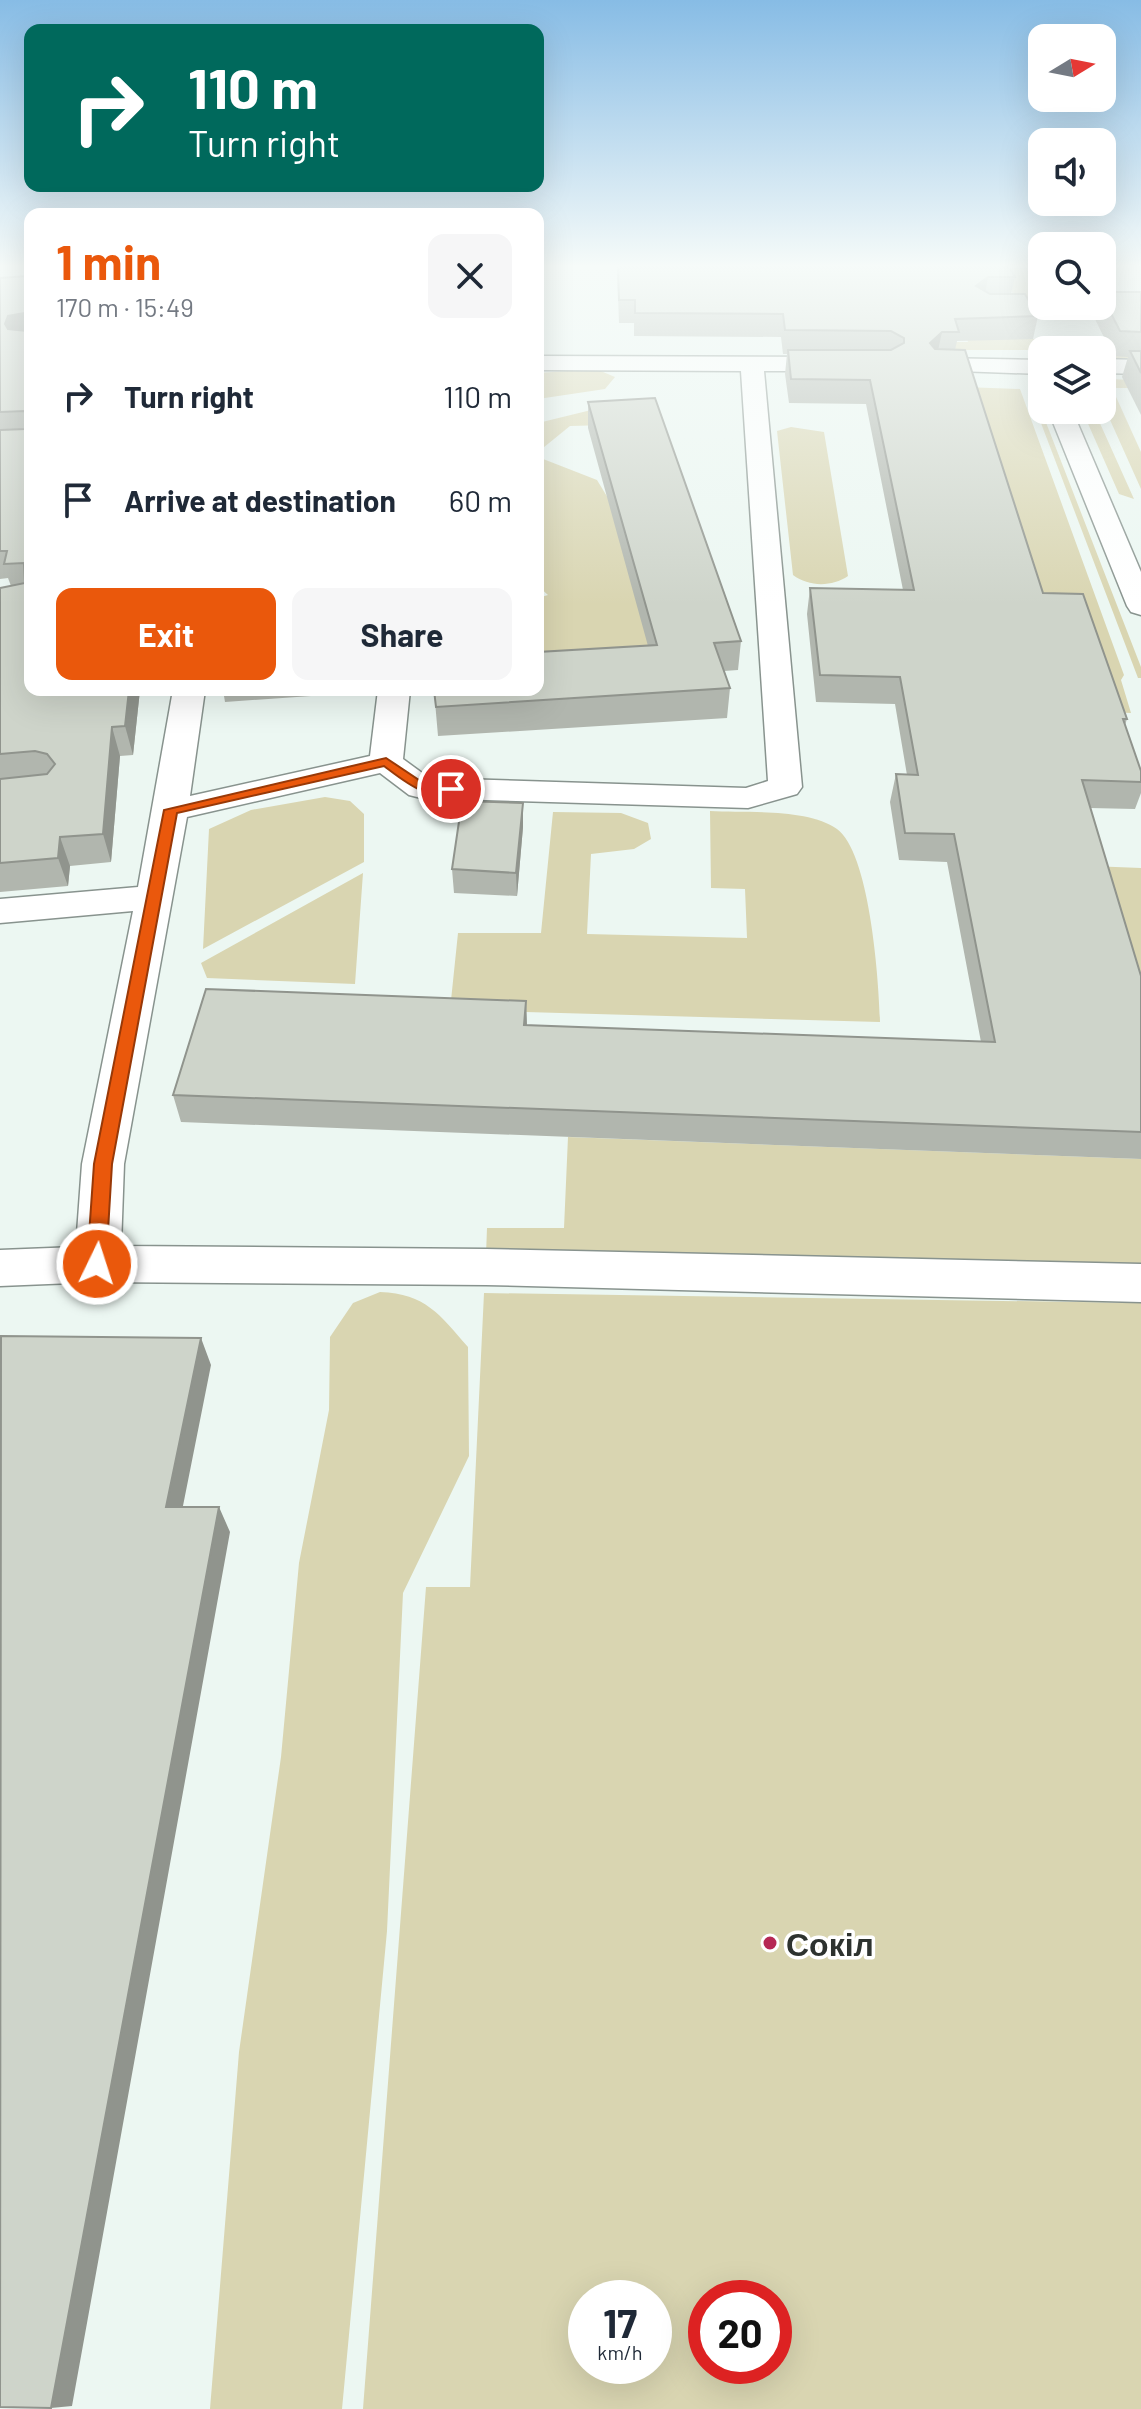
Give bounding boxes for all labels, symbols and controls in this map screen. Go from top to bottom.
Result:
north arrow [1028,24,1116,112]
map controls [1028,24,1116,424]
text: 110 m [188,53,318,120]
icon: right [56,56,160,160]
text: Turn right [188,121,340,164]
button: sound [1028,128,1116,216]
text: 1 min [56,232,161,290]
button: search [1028,232,1116,320]
button: close [428,234,512,318]
text: 170 m · 15:49 [56,291,194,322]
button: layers [1028,336,1116,424]
icon: right [56,374,100,418]
text: Turn right [124,378,254,414]
text: 110 m [443,378,512,414]
icon: arrive [56,478,100,522]
text: Arrive at destination [124,482,396,518]
text: 60 m [449,482,512,518]
button: Exit [56,588,276,680]
button: Share [292,588,512,680]
pin [417,755,485,823]
icon: arrive [429,767,473,811]
position arrow [55,1222,139,1306]
place label: Сокіл [786,1924,874,1962]
marker: Сокіл [761,1934,779,1952]
speed limit sign: 20 [688,2280,792,2384]
text: 17 [603,2298,637,2346]
text: km/h [597,2340,643,2364]

